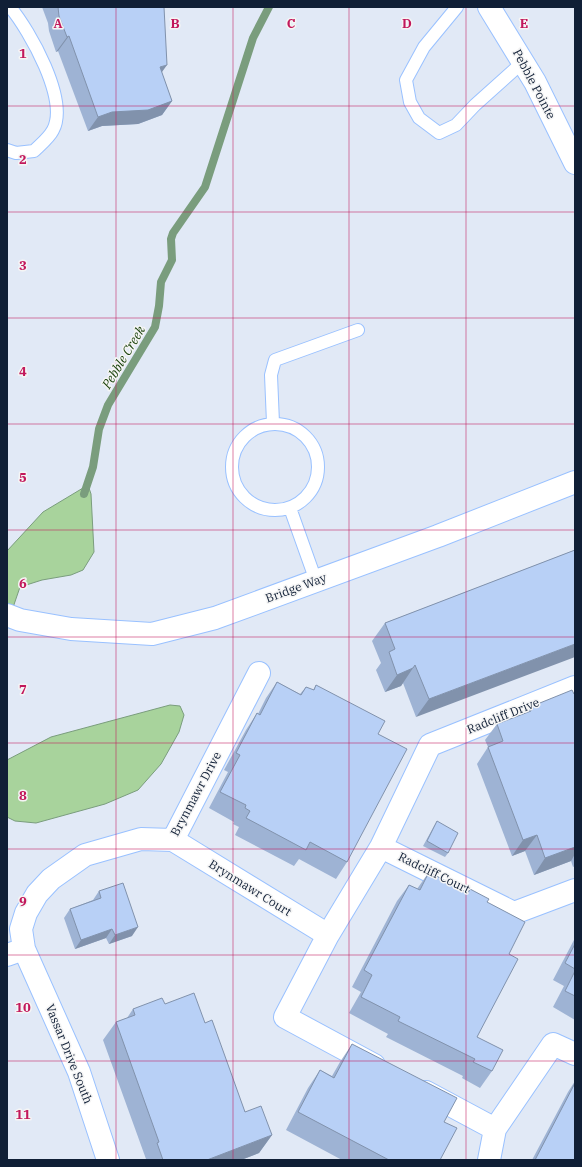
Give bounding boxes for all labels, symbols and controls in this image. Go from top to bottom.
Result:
text: A [53,15,63,32]
text: B [170,15,180,32]
text: C [287,15,296,32]
text: D [402,15,412,32]
text: E [520,15,528,32]
text: 1 [19,45,27,62]
street label: Pebble Pointe [510,46,559,121]
text: 2 [19,151,27,168]
text: 3 [19,257,27,274]
water label: Pebble Creek [97,323,149,393]
text: 4 [19,363,27,380]
text: 5 [19,469,27,486]
street label: Bridge Way [263,569,329,605]
text: 6 [19,575,27,592]
text: 7 [19,681,27,698]
street label: Radcliff Drive [464,694,541,737]
street label: Brynmawr Drive [167,749,224,839]
text: 8 [19,787,27,804]
street label: Radcliff Court [396,849,473,896]
street label: Brynmawr Court [206,856,294,919]
text: 9 [19,893,27,910]
text: 10 [15,999,31,1016]
street label: Vassar Drive South [43,1002,96,1106]
text: 11 [15,1106,31,1123]

